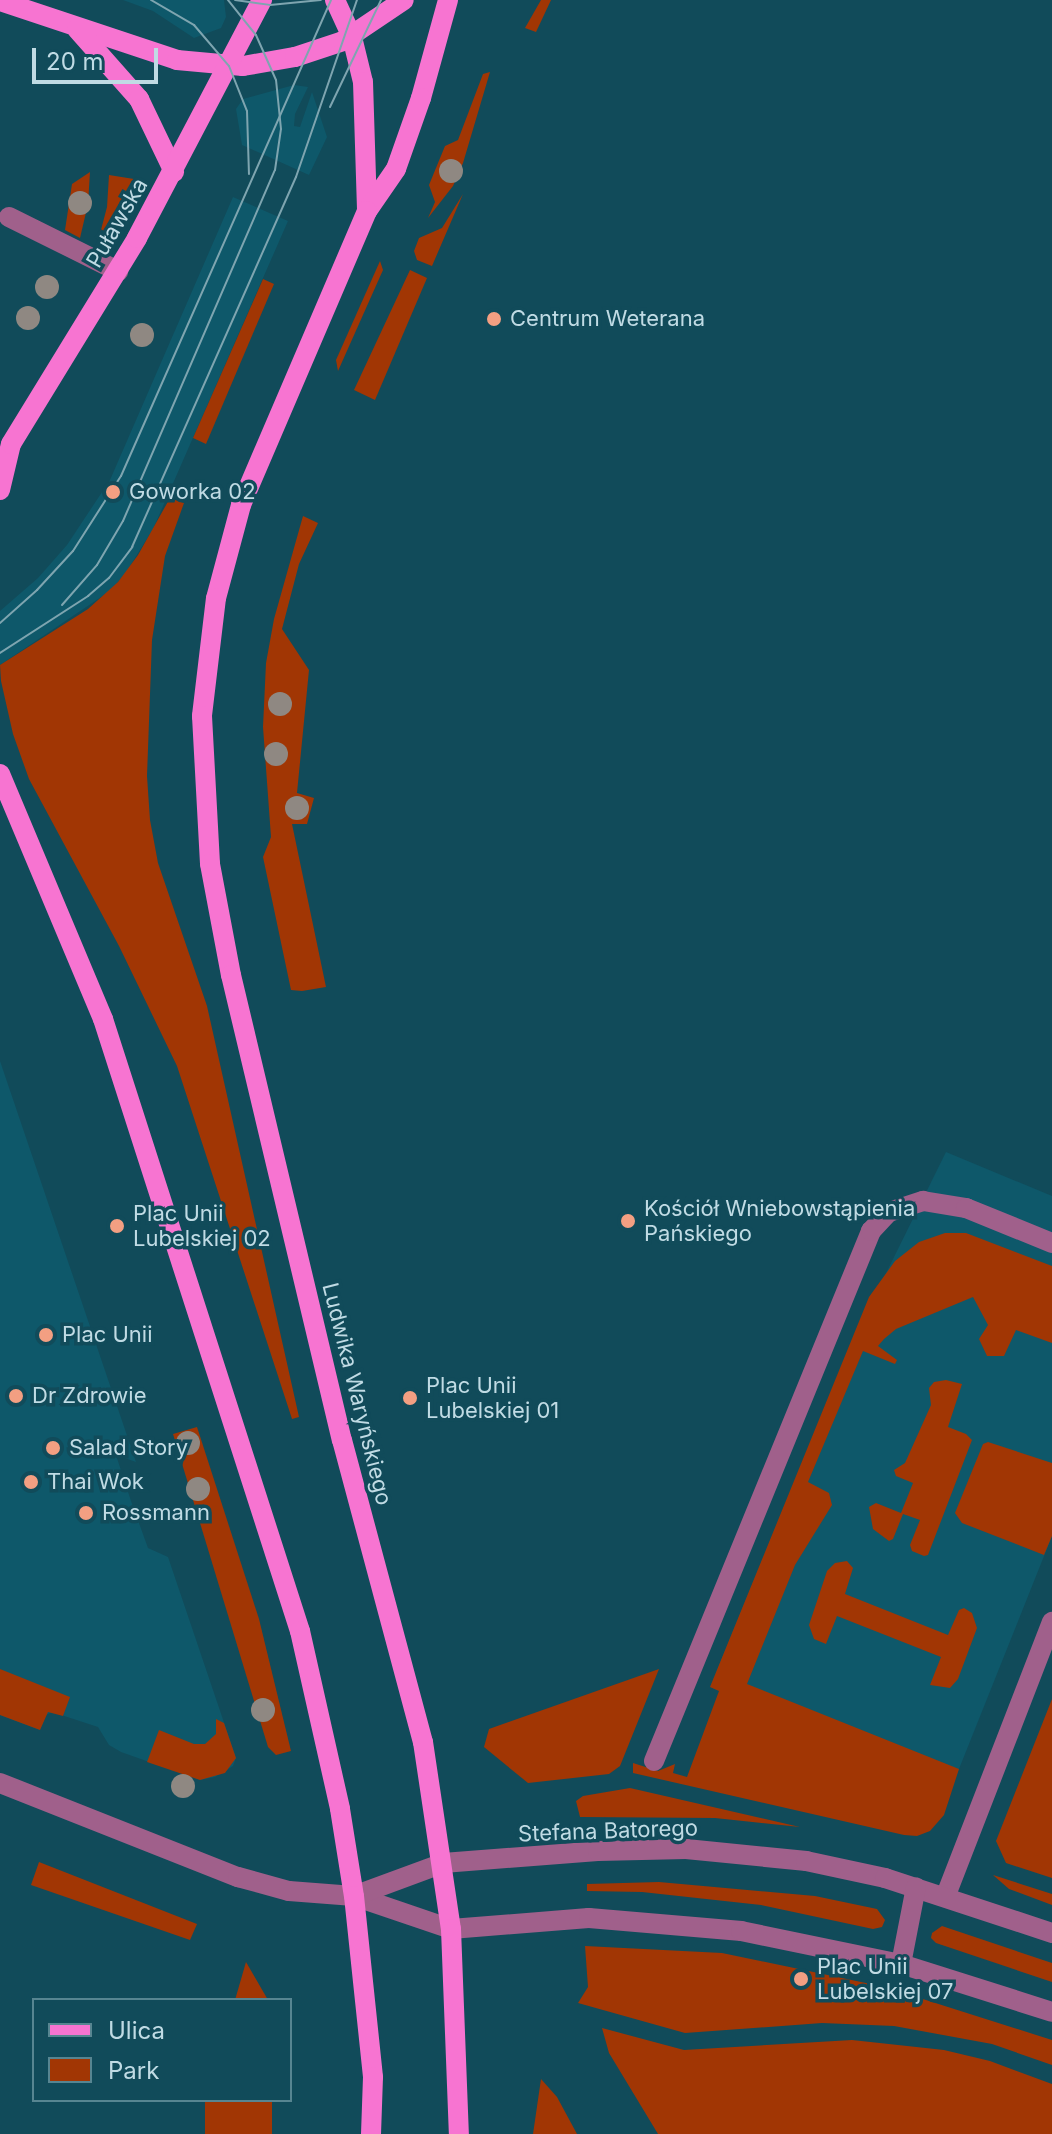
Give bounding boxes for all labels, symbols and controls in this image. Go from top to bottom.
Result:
scale bar [36,32,162,82]
text: 20 m [46,47,104,76]
street label: Puławska [81,174,153,272]
place label: Centrum Weterana [510,306,705,332]
marker: Centrum Weterana [485,310,503,328]
place label: Goworka 02 [129,479,256,505]
marker: Goworka 02 [104,483,122,501]
place label: Kościół Wniebowstąpienia Pańskiego [644,1195,915,1246]
place label: Plac Unii Lubelskiej 02 [133,1200,271,1252]
marker: Kościół Wniebowstąpienia Pańskiego [619,1212,637,1230]
marker: Plac Unii Lubelskiej 02 [108,1217,126,1235]
street label: Ludwika Waryńskiego [317,1280,397,1508]
place label: Plac Unii [62,1322,153,1348]
marker: Plac Unii [37,1326,55,1344]
place label: Plac Unii Lubelskiej 01 [426,1372,559,1424]
place label: Dr Zdrowie [32,1383,147,1409]
marker: Dr Zdrowie [7,1387,25,1405]
marker: Plac Unii Lubelskiej 01 [401,1389,419,1407]
place label: Salad Story [69,1435,188,1461]
marker: Salad Story [44,1439,62,1457]
place label: Thai Wok [47,1469,144,1495]
marker: Thai Wok [22,1473,40,1491]
place label: Rossmann [102,1500,210,1526]
marker: Rossmann [77,1504,95,1522]
street label: Stefana Batorego [518,1815,698,1847]
place label: Plac Unii Lubelskiej 07 [817,1953,953,2004]
marker: Plac Unii Lubelskiej 07 [792,1970,810,1988]
legend [32,1998,292,2102]
text: Ulica [108,2016,165,2045]
text: Park [108,2056,159,2085]

